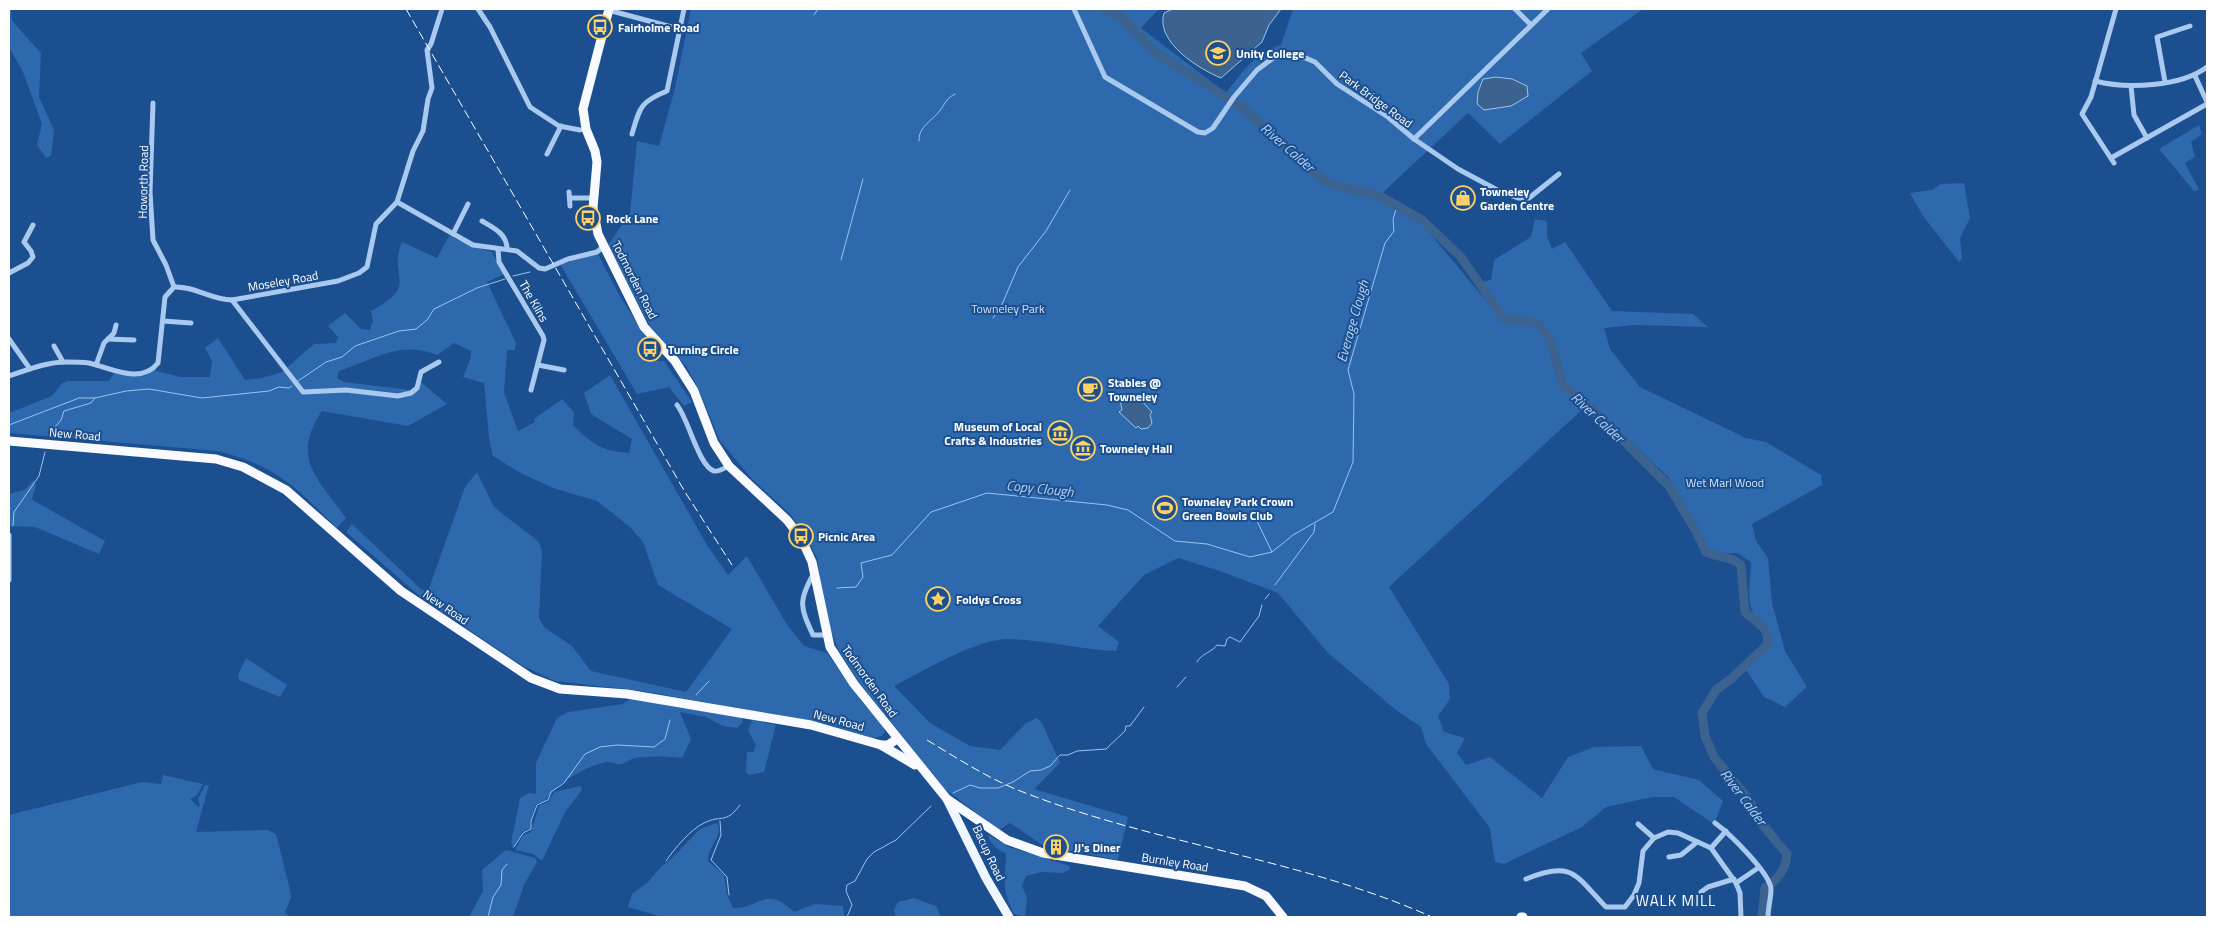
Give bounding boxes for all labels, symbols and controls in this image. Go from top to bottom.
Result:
bus stop icon: Fairholme Road [587,14,613,40]
place label: Fairholme Road [618,18,699,37]
school or university icon: Unity College [1205,40,1231,66]
place label: Unity College [1236,44,1304,63]
street label: Park Bridge Road [1335,66,1417,132]
water label: River Calder [1256,118,1321,178]
street label: Howorth Road [133,145,153,219]
place label: Towneley Garden Centre [1480,182,1554,215]
shop icon: Towneley Garden Centre [1450,185,1476,211]
bus stop icon: Rock Lane [575,205,601,231]
place label: Rock Lane [606,209,658,228]
street label: Todmorden Road [607,237,663,323]
street label: Moseley Road [246,265,320,297]
street label: The Kilns [514,276,554,326]
water label: Everage Clough [1330,277,1374,364]
park label: Towneley Park [971,299,1045,318]
bus stop icon: Turning Circle [637,336,663,362]
place label: Turning Circle [668,340,739,359]
place label: Stables @ Towneley [1108,373,1161,406]
cafe icon: Stables @ Towneley [1077,376,1103,402]
water label: River Calder [1567,387,1630,448]
place label: Museum of Local Crafts & Industries [944,417,1042,450]
museum icon: Museum of Local Crafts & Industries [1047,420,1073,446]
street label: New Road [48,422,102,446]
museum icon: Towneley Hall [1070,435,1096,461]
place label: Towneley Hall [1100,439,1173,458]
park label: Wet Marl Wood [1686,473,1764,492]
water label: Copy Clough [1005,474,1076,502]
place label: Towneley Park Crown Green Bowls Club [1182,492,1293,525]
sports icon: Towneley Park Crown Green Bowls Club [1152,495,1178,521]
bus stop icon: Picnic Area [788,523,814,549]
place label: Picnic Area [818,527,875,546]
street label: New Road [419,585,473,629]
place icon: Foldys Cross [925,586,951,612]
place label: Foldys Cross [956,590,1022,609]
street label: Todmorden Road [837,641,903,721]
street label: New Road [812,704,866,736]
water label: River Calder [1716,764,1773,831]
street label: Bacup Road [968,822,1010,884]
building icon: JJ's Diner [1043,834,1069,860]
place label: JJ's Diner [1074,838,1121,857]
street label: Burnley Road [1140,847,1210,877]
district label: WALK MILL [1636,889,1716,912]

